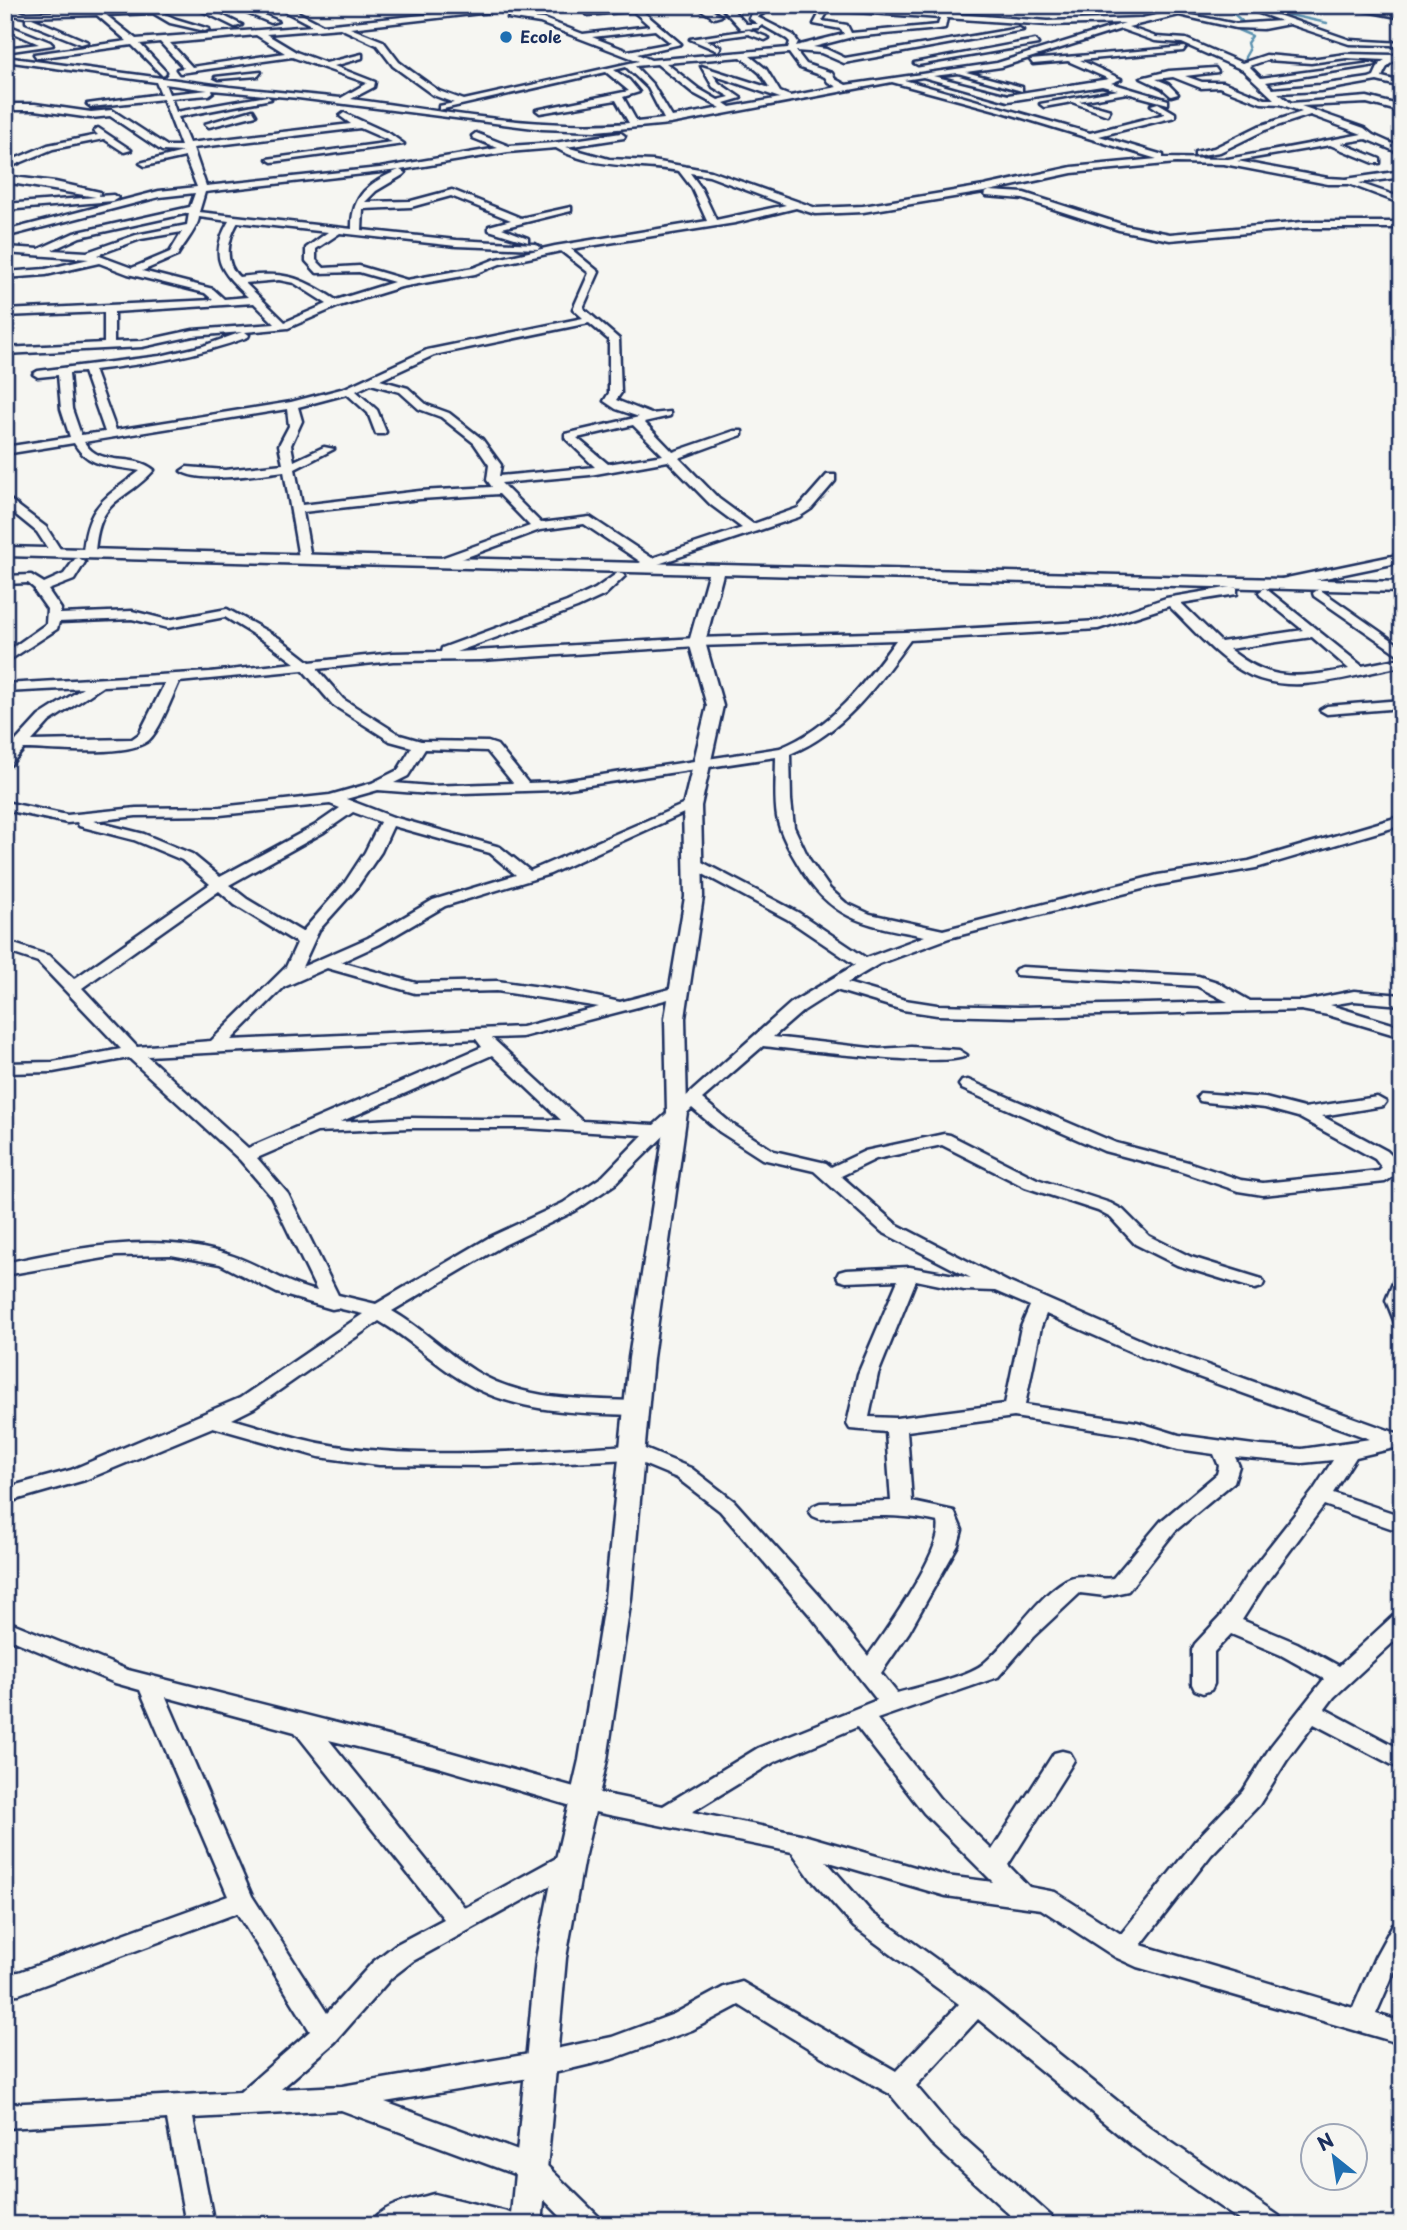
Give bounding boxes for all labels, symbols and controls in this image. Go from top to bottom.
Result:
place label: Ecole [520,24,562,48]
marker: Ecole [498,29,514,45]
north arrow [1298,2122,1368,2192]
text: N [1311,2126,1339,2157]

